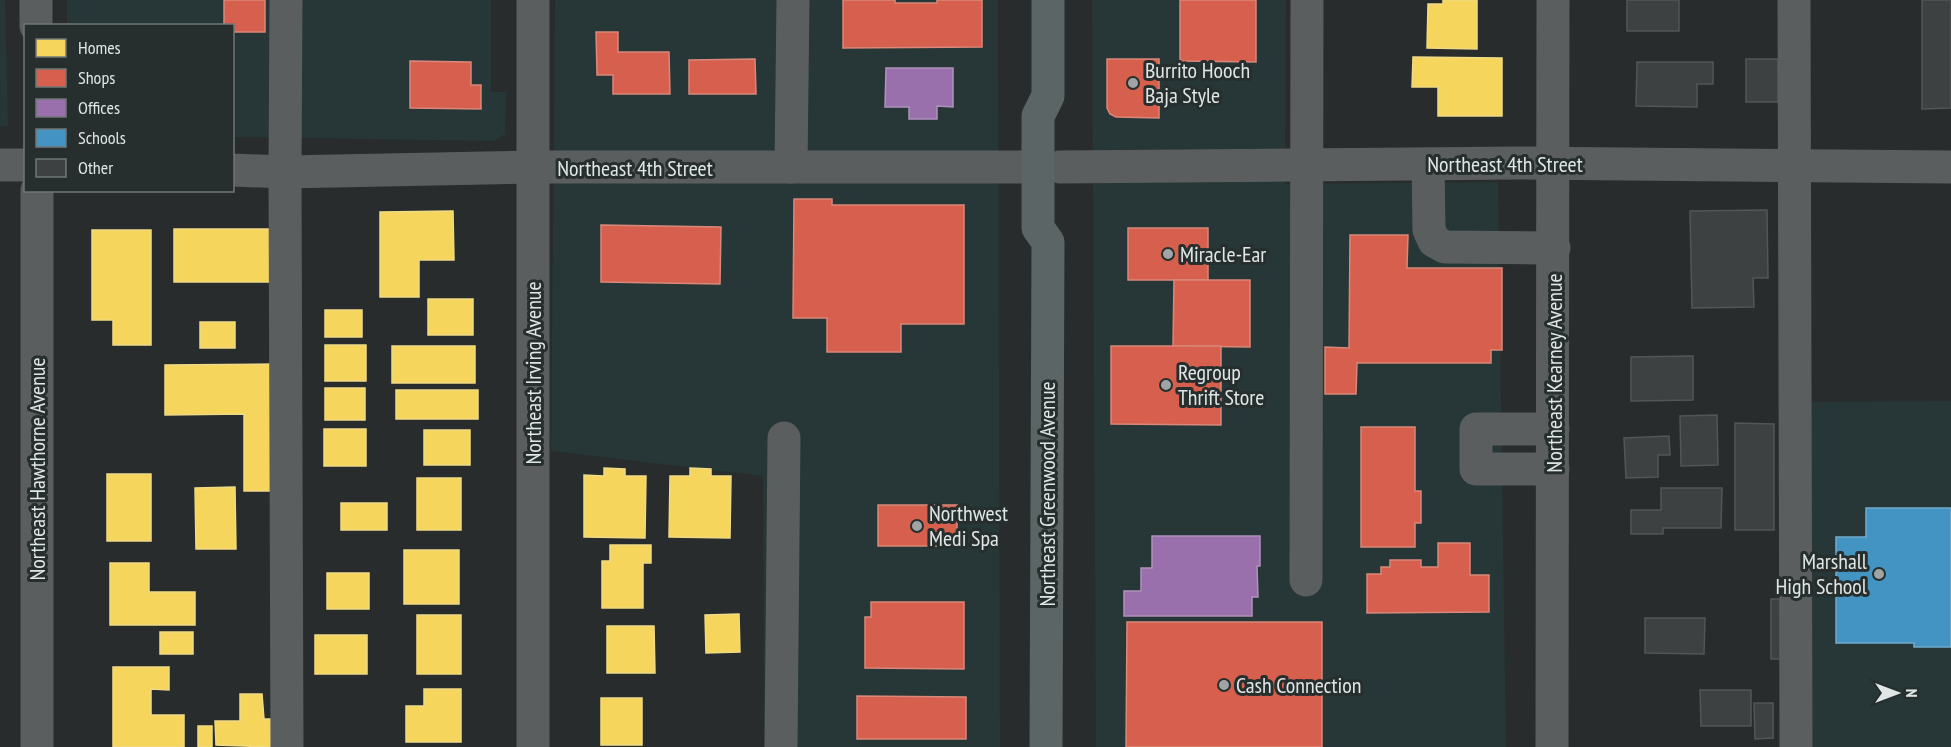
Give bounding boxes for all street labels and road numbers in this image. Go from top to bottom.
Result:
street label: Northeast 4th Street [1427,150,1583,178]
street label: Northeast 4th Street [557,154,713,182]
street label: Northeast Kearney Avenue [1540,273,1568,473]
street label: Northeast Irving Avenue [519,282,547,465]
street label: Northeast Hawthorne Avenue [23,358,51,580]
street label: Northeast Greenwood Avenue [1033,381,1061,607]

